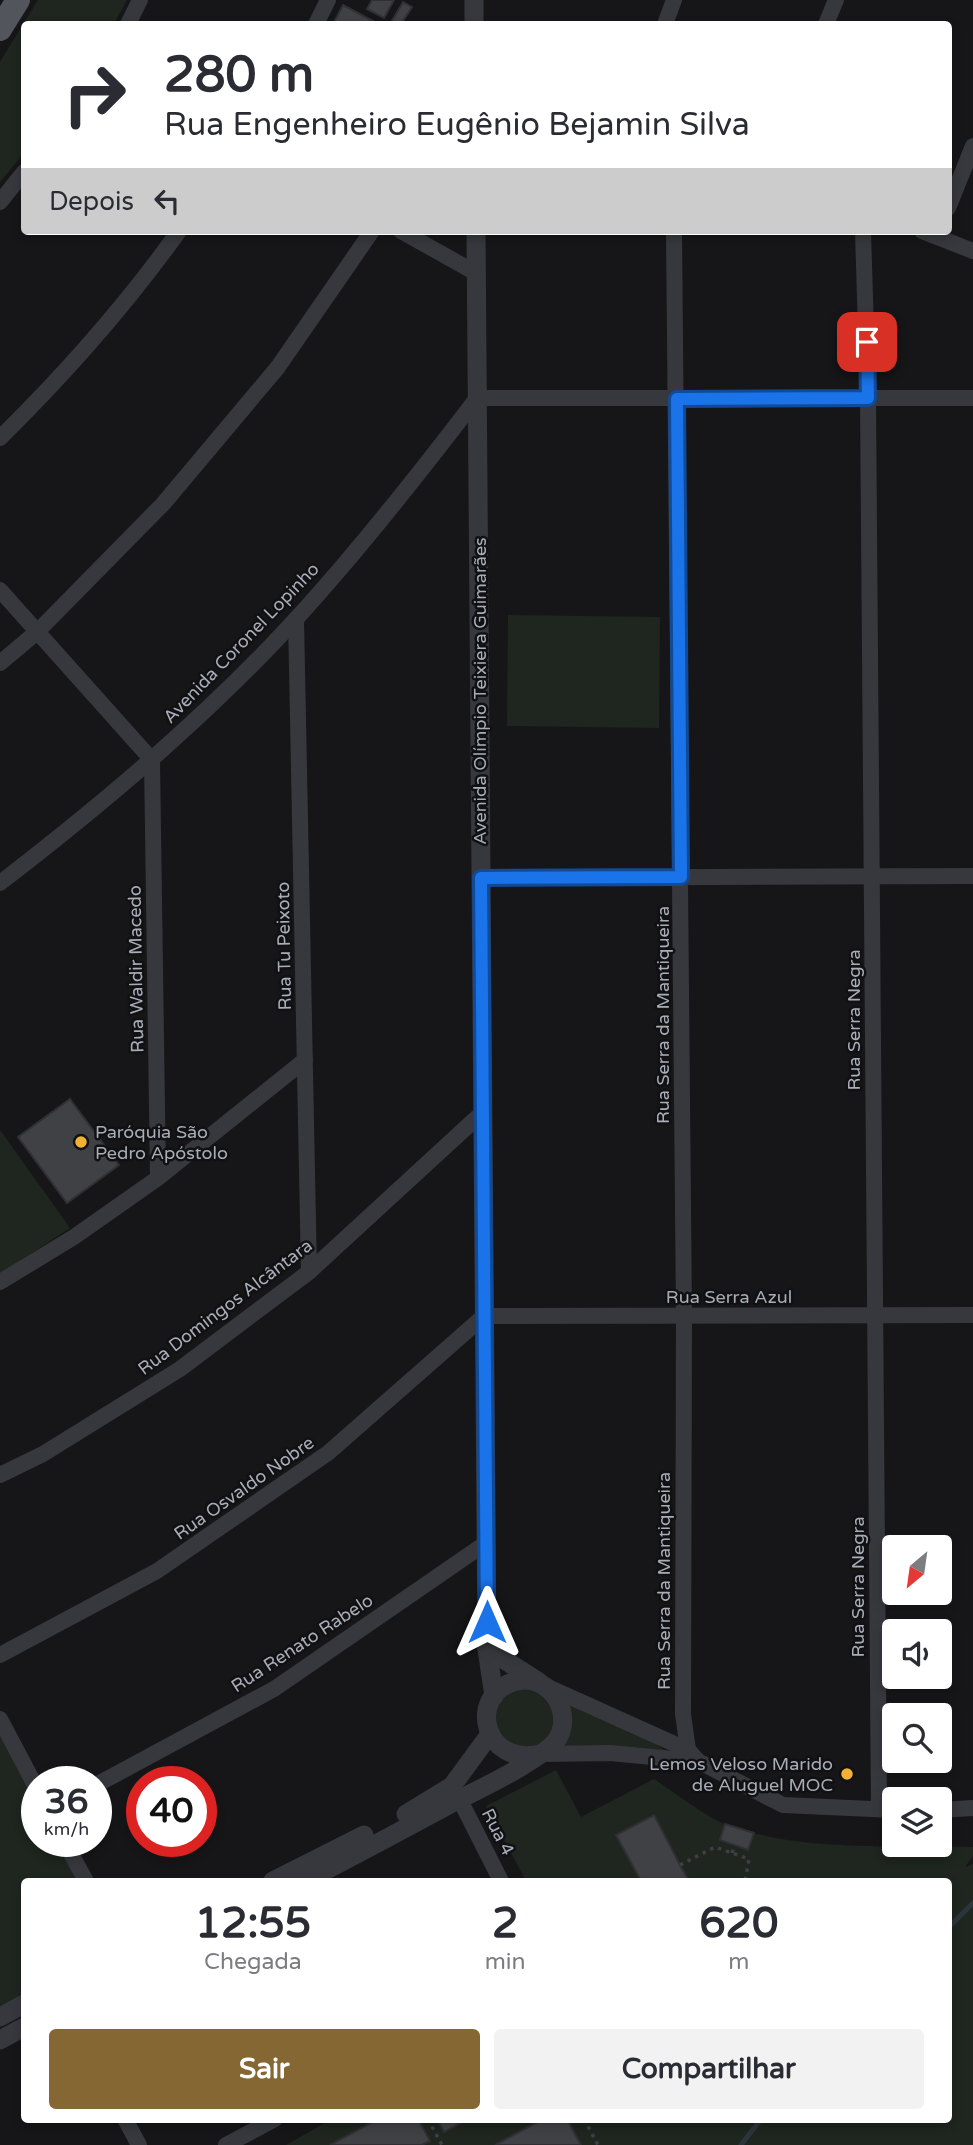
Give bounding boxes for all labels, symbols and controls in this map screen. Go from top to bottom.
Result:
text: 280 m [164,46,314,105]
icon: right [49,49,140,140]
text: Rua Engenheiro Eugênio Bejamin Silva [164,106,750,144]
icon: left [148,182,186,220]
text: Depois [49,186,134,217]
pin [837,312,897,372]
icon: arrive [848,323,886,361]
street label: Avenida Olímpio Teixiera Guimarães [469,537,491,845]
street label: Avenida Coronel Lopinho [158,558,324,728]
street label: Rua Tu Peixoto [272,881,296,1011]
street label: Rua Waldir Macedo [124,885,148,1053]
street label: Rua Serra da Mantiqueira [652,906,674,1124]
street label: Rua Serra Negra [843,949,865,1091]
place label: Paróquia São Pedro Apóstolo [95,1121,228,1164]
marker: Paróquia São Pedro Apóstolo [73,1134,89,1150]
street label: Rua Domingos Alcântara [134,1234,316,1380]
street label: Rua Serra Azul [666,1286,792,1308]
street label: Rua Osvaldo Nobre [170,1431,318,1545]
street label: Rua Serra da Mantiqueira [653,1472,675,1690]
street label: Rua Serra Negra [847,1516,869,1658]
north arrow [882,1535,952,1605]
map controls [882,1535,952,1857]
position arrow [450,1585,524,1659]
street label: Rua Renato Rabelo [227,1589,377,1697]
button: sound [882,1619,952,1689]
button: search [882,1703,952,1773]
place label: Lemos Veloso Marido de Aluguel MOC [649,1753,833,1796]
speed limit sign: 40 [126,1766,217,1857]
marker: Lemos Veloso Marido de Aluguel MOC [839,1766,855,1782]
text: 36 [45,1781,88,1823]
button: layers [882,1787,952,1857]
street label: Rua 4 [477,1805,519,1859]
text: km/h [44,1818,89,1840]
text: 12:55 [195,1898,311,1949]
text: 2 [492,1898,518,1949]
text: 620 [699,1898,778,1949]
text: Chegada [204,1948,302,1976]
text: min [485,1948,526,1976]
text: m [728,1948,749,1976]
button: Sair [49,2029,480,2109]
button: Compartilhar [494,2029,924,2109]

